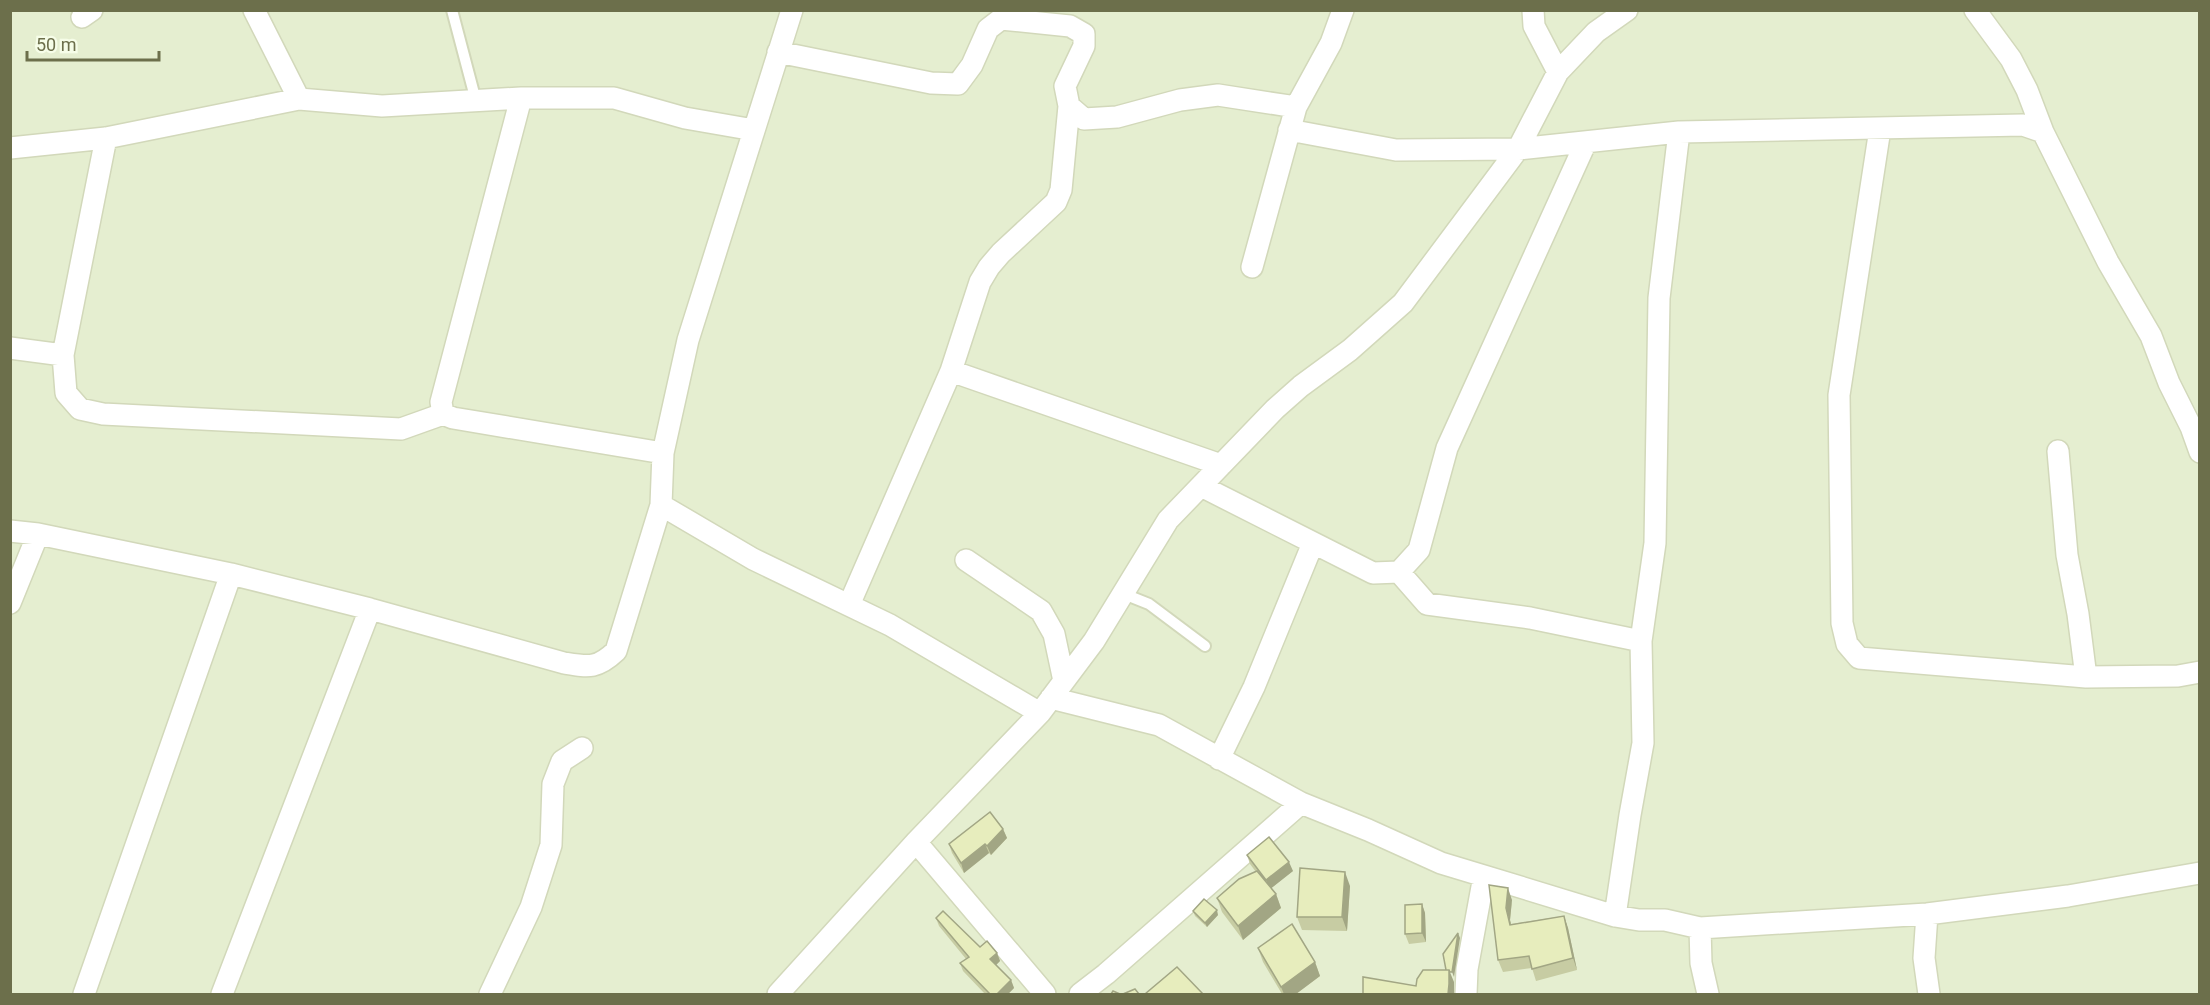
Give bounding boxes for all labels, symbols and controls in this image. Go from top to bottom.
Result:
scale bar [27,24,159,62]
text: 50 m [36,34,76,55]

